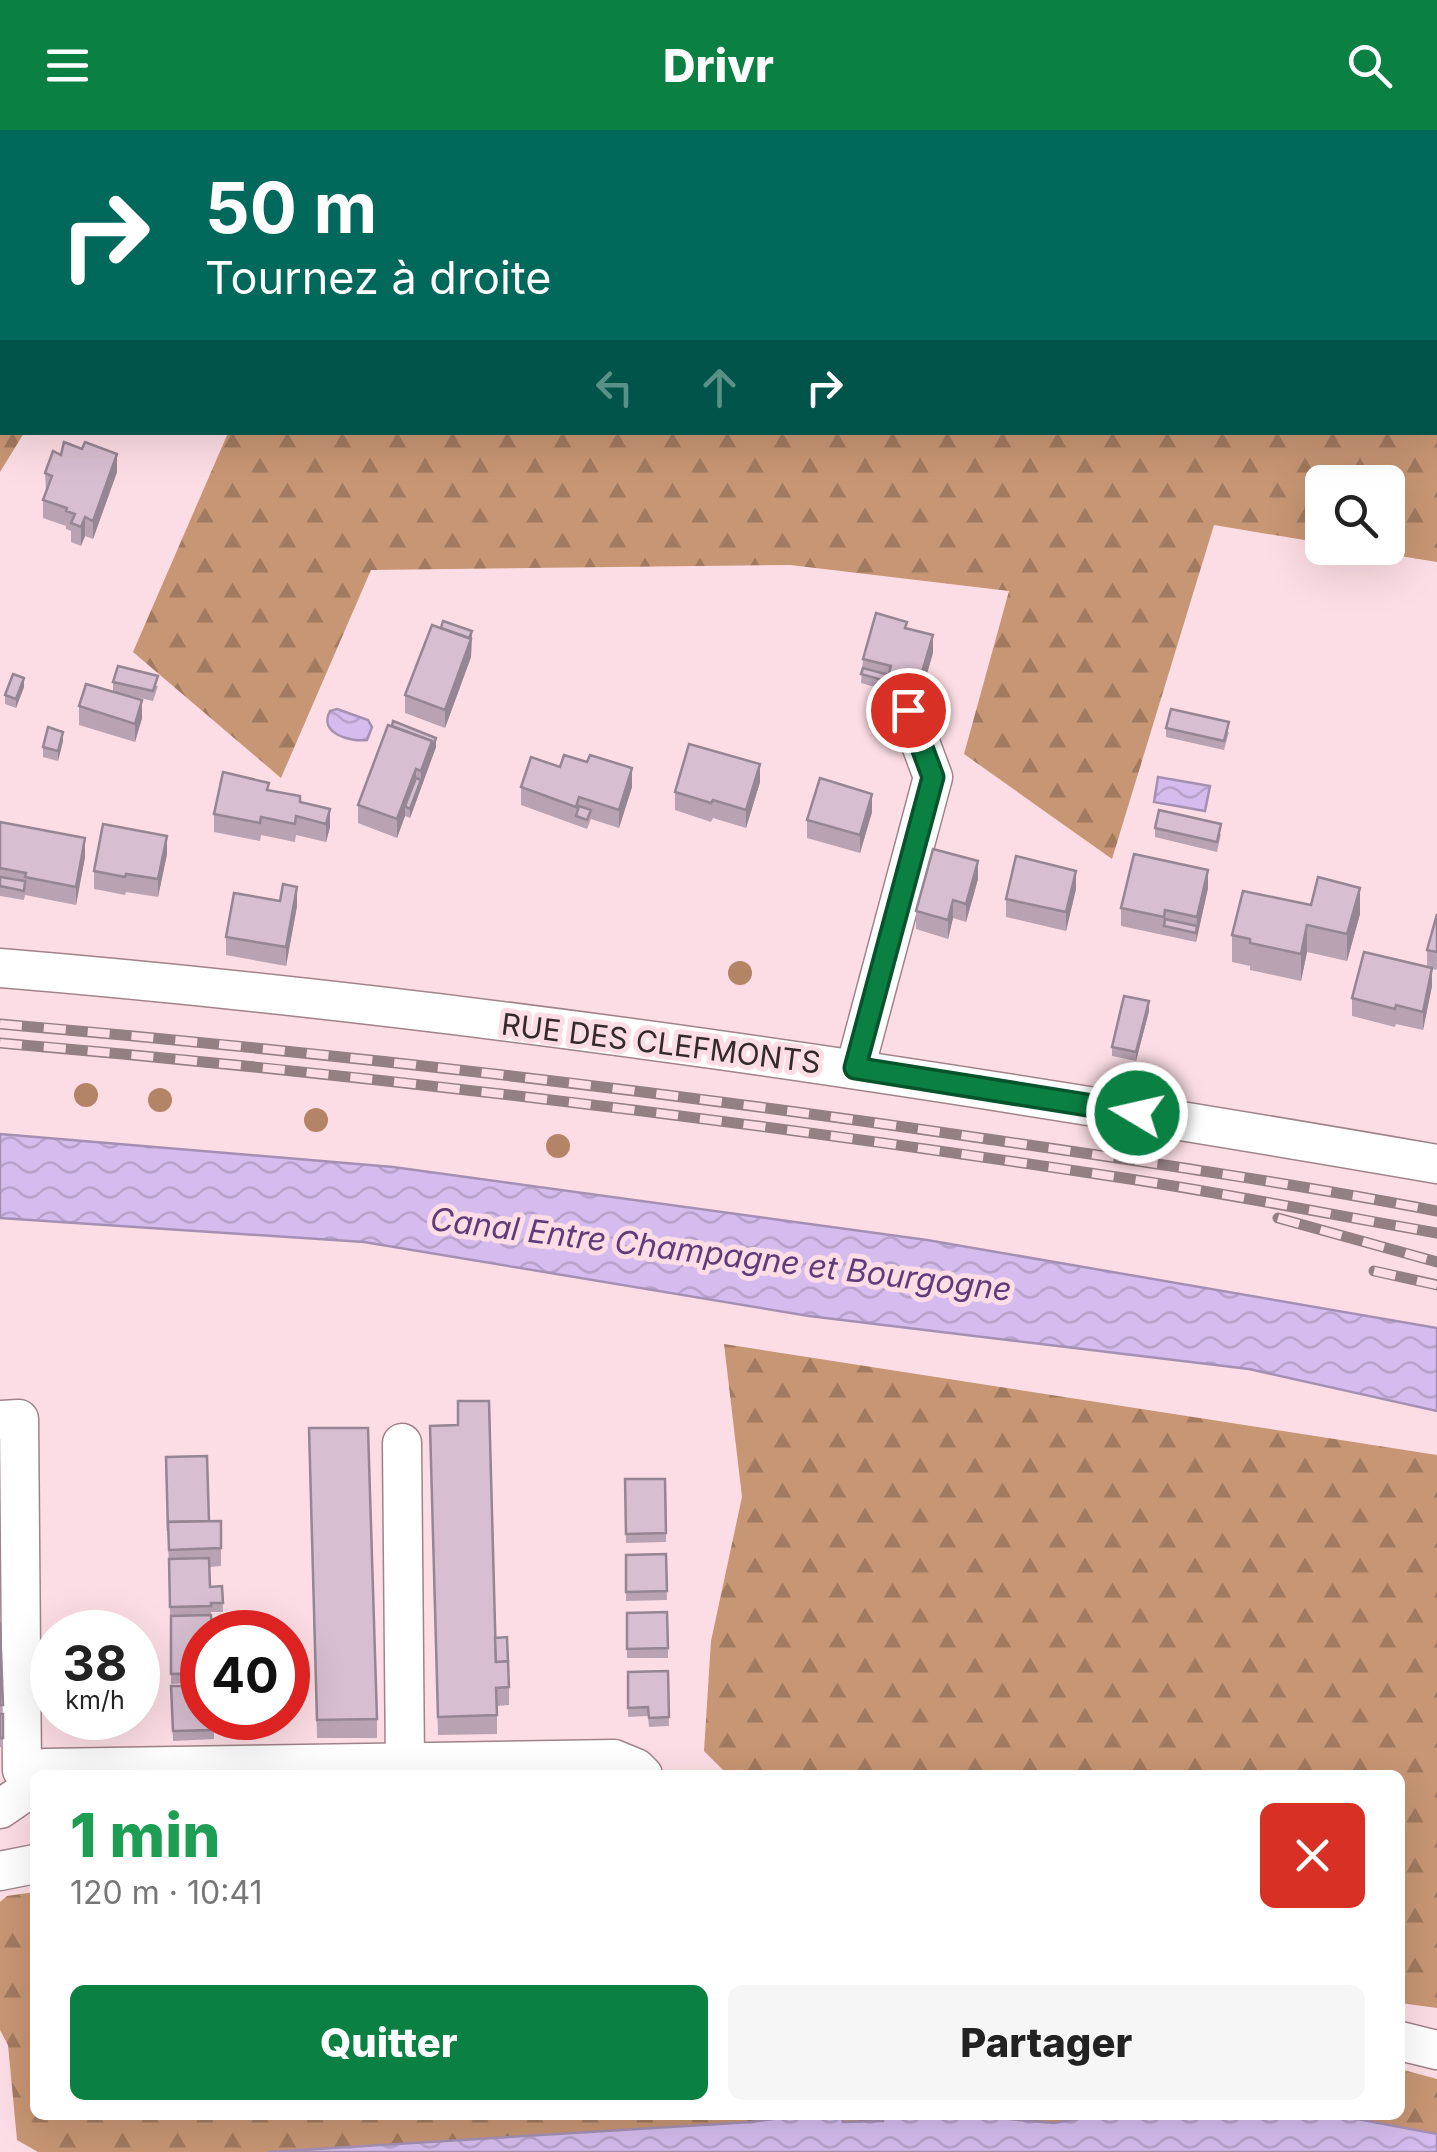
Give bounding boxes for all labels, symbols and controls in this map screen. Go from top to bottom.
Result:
icon: menu [40,38,95,93]
text: Drivr [663,38,774,93]
icon: search [1342,38,1397,93]
text: 50 m [205,165,377,250]
icon: right [40,170,170,300]
text: Tournez à droite [205,250,552,305]
icon: left [587,360,642,415]
icon: ahead [692,360,747,415]
icon: right [797,360,852,415]
map controls [1305,465,1405,565]
button: search [1305,465,1405,565]
pin [866,668,951,753]
icon: arrive [881,683,936,738]
street label: RUE DES CLEFMONTS [499,1006,823,1080]
position arrow [1085,1061,1189,1165]
water label: Canal Entre Champagne et Bourgogne [428,1199,1014,1309]
speed limit sign: 40 [180,1610,310,1740]
text: 38 [63,1633,127,1693]
text: km/h [65,1685,125,1715]
text: 1 min [70,1799,220,1871]
button: close [1260,1803,1365,1908]
text: 120 m · 10:41 [70,1873,262,1912]
button: Quitter [70,1985,708,2100]
button: Partager [728,1985,1365,2100]

